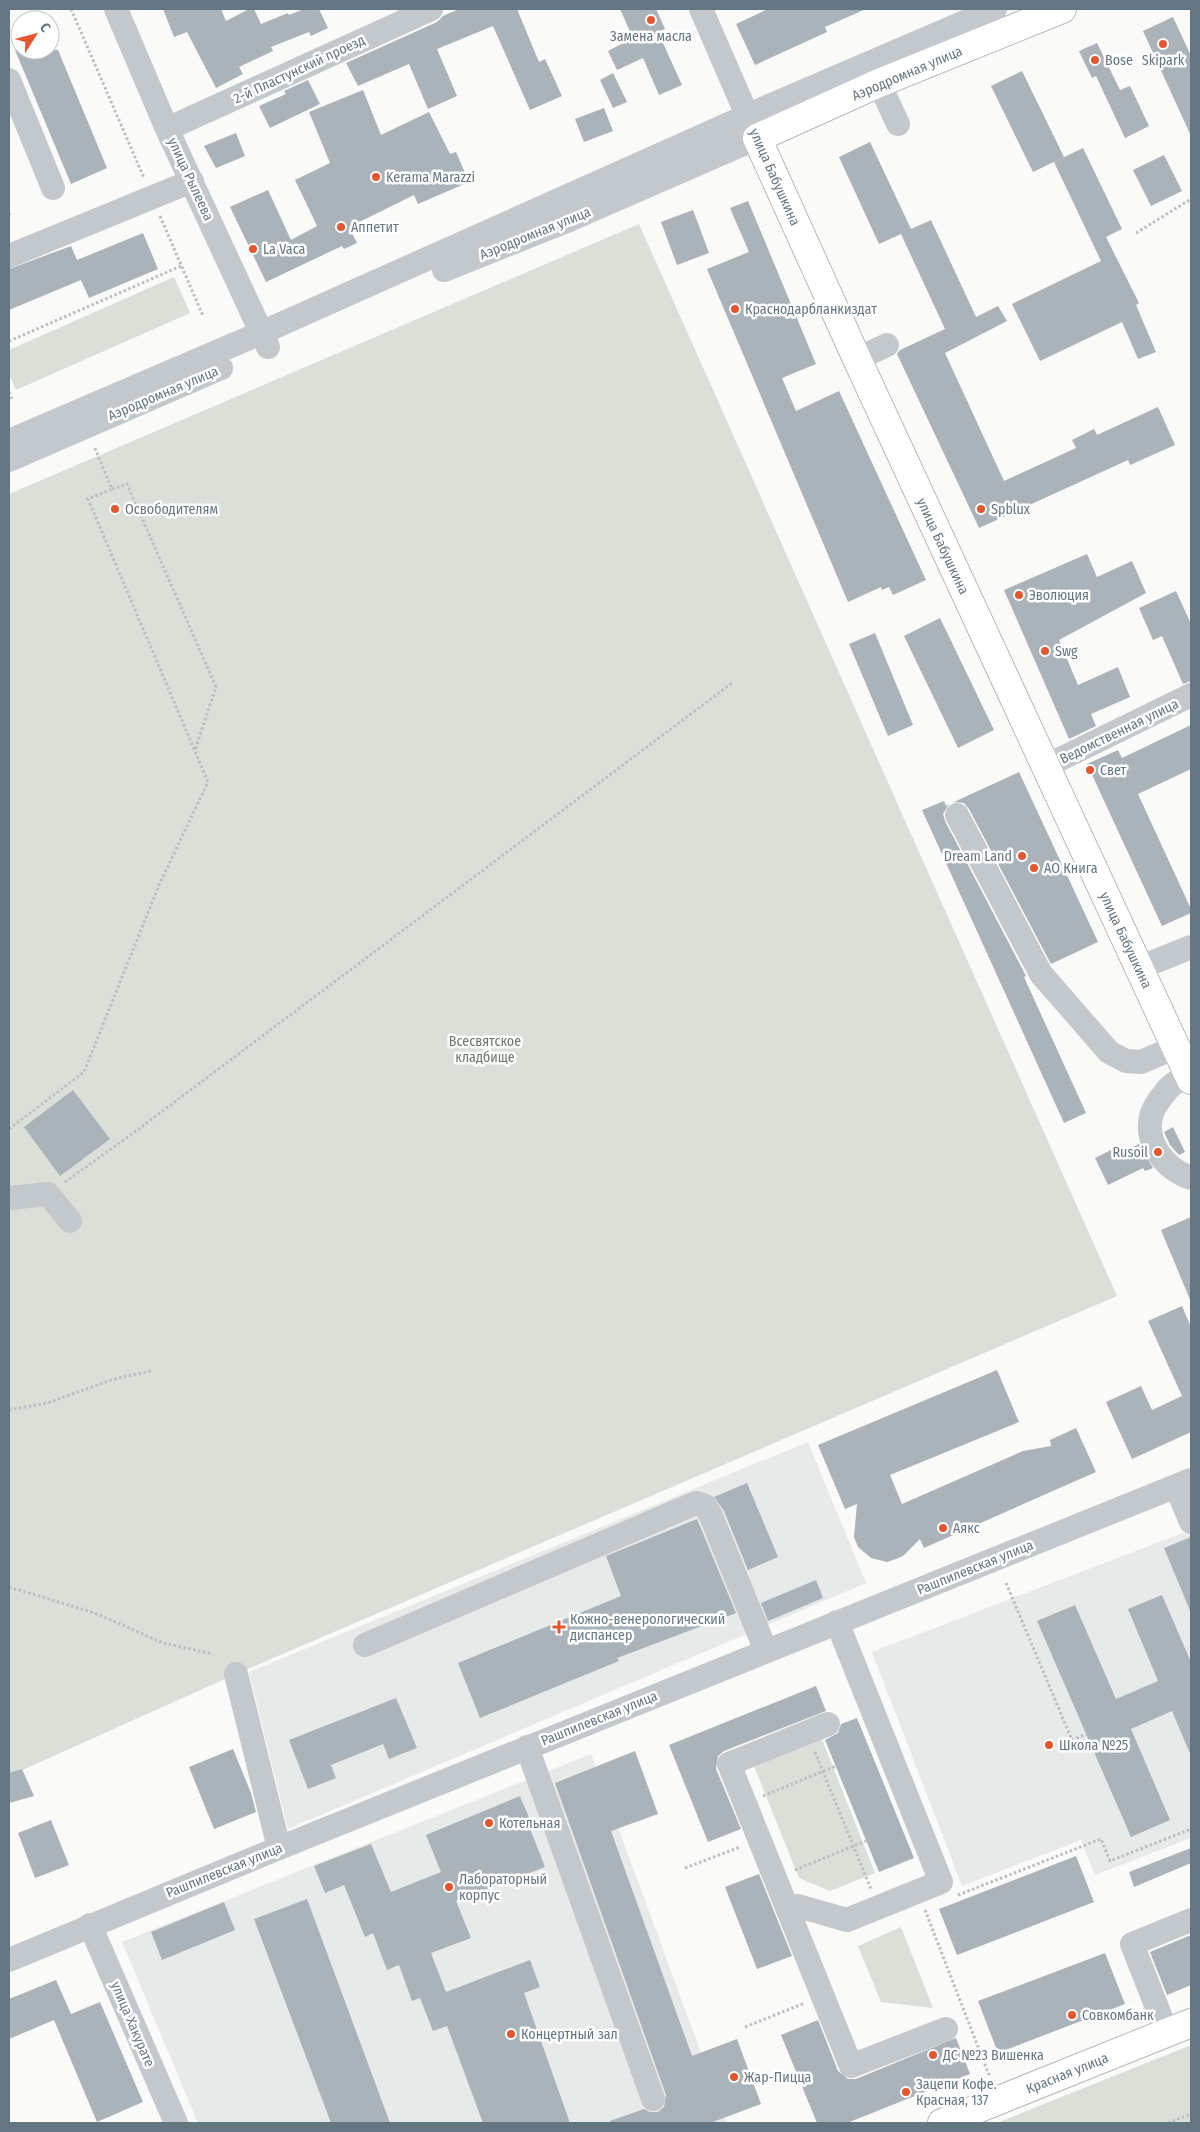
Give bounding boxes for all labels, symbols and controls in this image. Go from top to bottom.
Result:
north arrow [10,10,60,60]
marker: Замена масла [645,14,657,26]
text: С [36,20,55,36]
place label: Замена масла [610,28,692,45]
street label: 2-й Пластунский проезд [231,32,368,107]
marker: Skipark [1157,38,1169,50]
street label: Аэродромная улица [849,42,965,104]
place label: Bose [1105,52,1133,69]
place label: Skipark [1142,52,1185,69]
marker: Bose [1089,54,1101,66]
street label: улица Бабушкина [746,126,804,228]
street label: улица Рылеева [164,135,217,223]
place label: Kerama Marazzi [386,169,475,186]
marker: Kerama Marazzi [370,171,382,183]
street label: Аэродромная улица [477,203,593,263]
place label: Аппетит [351,219,399,236]
marker: Аппетит [335,221,347,233]
place label: La Vaca [263,241,306,258]
marker: La Vaca [247,243,259,255]
place label: Краснодарбланкиздат [745,301,877,318]
marker: Краснодарбланкиздат [729,303,741,315]
street label: Аэродромная улица [105,362,221,424]
street label: улица Бабушкина [913,495,972,597]
place label: Освободителям [125,501,218,518]
place label: Spblux [991,501,1031,518]
marker: Освободителям [109,503,121,515]
marker: Spblux [975,503,987,515]
place label: Эволюция [1029,587,1089,604]
marker: Эволюция [1013,589,1025,601]
place label: Swg [1055,643,1078,660]
marker: Swg [1039,645,1051,657]
street label: Ведомственная улица [1057,695,1181,768]
place label: Свет [1100,762,1126,779]
marker: Свет [1084,764,1096,776]
place label: Dream Land [944,848,1012,865]
marker: Dream Land [1016,850,1028,862]
place label: АО Книга [1044,860,1098,877]
marker: АО Книга [1028,862,1040,874]
street label: улица Бабушкина [1096,889,1155,991]
park label: Всесвятское кладбище [449,1033,521,1066]
place label: Rusoil [1112,1144,1148,1161]
marker: Rusoil [1152,1146,1164,1158]
place label: Аякс [953,1520,980,1537]
marker: Аякс [937,1522,949,1534]
street label: Рашпилевская улица [915,1536,1036,1599]
place label: Кожно-венерологический диспансер [570,1611,725,1644]
marker: Кожно-венерологический диспансер [552,1620,566,1634]
street label: Рашпилевская улица [539,1687,660,1750]
place label: Школа №25 [1059,1737,1128,1754]
marker: Школа №25 [1043,1739,1055,1751]
place label: Котельная [499,1815,560,1832]
marker: Котельная [483,1817,495,1829]
street label: Рашпилевская улица [164,1839,285,1902]
place label: Лабораторный корпус [459,1871,547,1904]
marker: Лабораторный корпус [443,1881,455,1893]
street label: улица Хакурате [107,1979,158,2069]
place label: Совкомбанк [1082,2007,1154,2024]
marker: Совкомбанк [1066,2009,1078,2021]
place label: Концертный зал [521,2026,618,2043]
marker: Концертный зал [505,2028,517,2040]
place label: ДС №23 Вишенка [942,2047,1044,2064]
marker: ДС №23 Вишенка [927,2049,939,2061]
street label: Красная улица [1024,2049,1111,2098]
place label: Жар-Пицца [744,2069,812,2086]
marker: Жар-Пицца [728,2071,740,2083]
place label: Зацепи Кофе. Красная, 137 [916,2076,997,2109]
marker: Зацепи Кофе. Красная, 137 [900,2086,912,2098]

